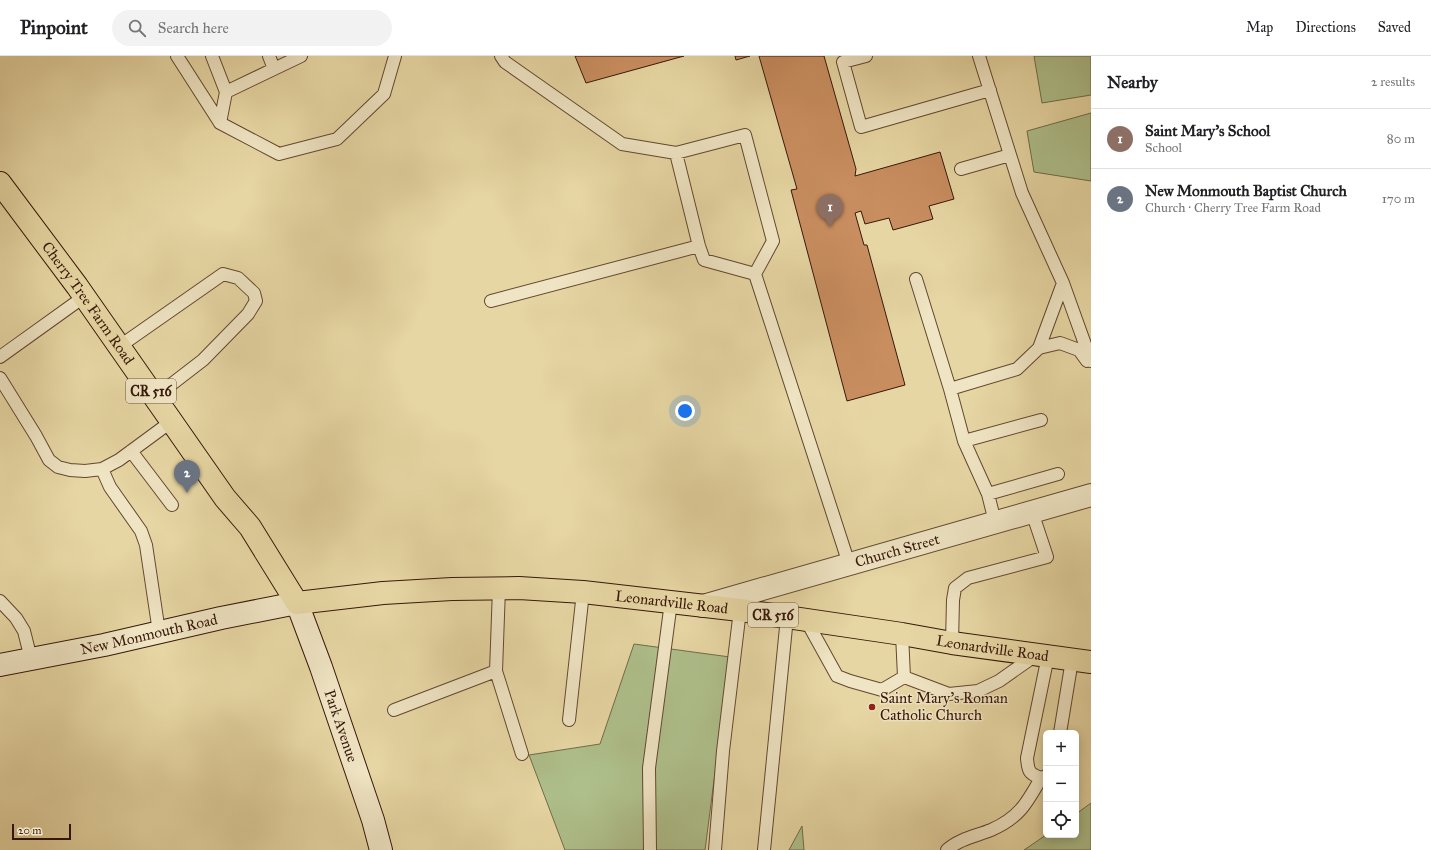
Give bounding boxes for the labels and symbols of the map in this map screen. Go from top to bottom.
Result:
pin: 1 [817,194,843,227]
street label: Cherry Tree Farm Road [38,238,138,368]
road number: CR 516 [126,379,176,403]
your location [675,401,695,421]
pin: 2 [174,460,200,493]
street label: Church Street [853,530,942,571]
street label: Leonardville Road [614,587,730,618]
road number: CR 516 [748,603,798,627]
street label: New Monmouth Road [79,610,220,658]
street label: Leonardville Road [935,631,1050,665]
street label: Park Avenue [320,687,362,765]
place label: Saint Mary's Roman Catholic Church [880,689,1008,724]
marker: Saint Mary's Roman Catholic Church [867,702,877,712]
scale bar [12,822,71,841]

